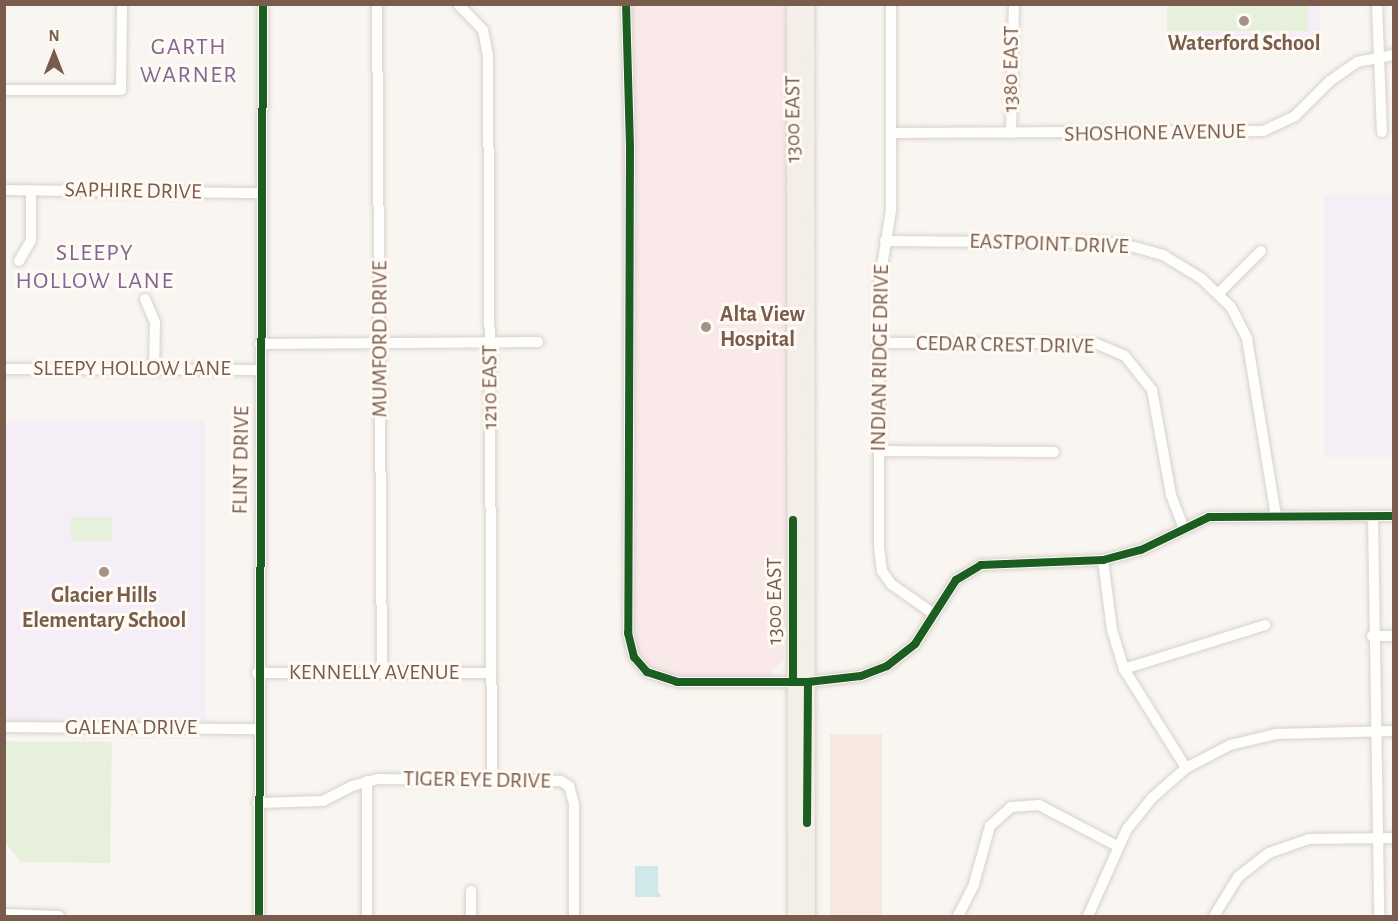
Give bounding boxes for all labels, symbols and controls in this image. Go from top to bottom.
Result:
marker: Waterford School [1237,14,1251,28]
north arrow [24,24,84,84]
street label: 1380 EAST [997,26,1025,112]
text: N [48,28,60,44]
place label: Waterford School [1167,31,1321,57]
district label: GARTH WARNER [140,34,238,90]
street label: 1300 EAST [780,75,806,163]
street label: SHOSHONE AVENUE [1064,118,1246,148]
street label: SAPHIRE DRIVE [64,177,202,205]
street label: EASTPOINT DRIVE [969,228,1129,260]
district label: SLEEPY HOLLOW LANE [16,240,174,296]
street label: MUMFORD DRIVE [367,261,393,417]
street label: INDIAN RIDGE DRIVE [865,264,895,452]
place label: Alta View Hospital [720,301,805,352]
marker: Alta View Hospital [697,318,715,336]
street label: CEDAR CREST DRIVE [916,330,1094,360]
street label: 1210 EAST [477,345,503,429]
street label: SLEEPY HOLLOW LANE [33,356,231,382]
street label: FLINT DRIVE [227,405,255,515]
street label: 1300 EAST [762,557,788,645]
marker: Glacier Hills Elementary School [97,565,111,579]
place label: Glacier Hills Elementary School [22,582,186,634]
street label: KENNELLY AVENUE [289,660,459,686]
street label: GALENA DRIVE [65,715,197,741]
street label: TIGER EYE DRIVE [403,766,551,794]

